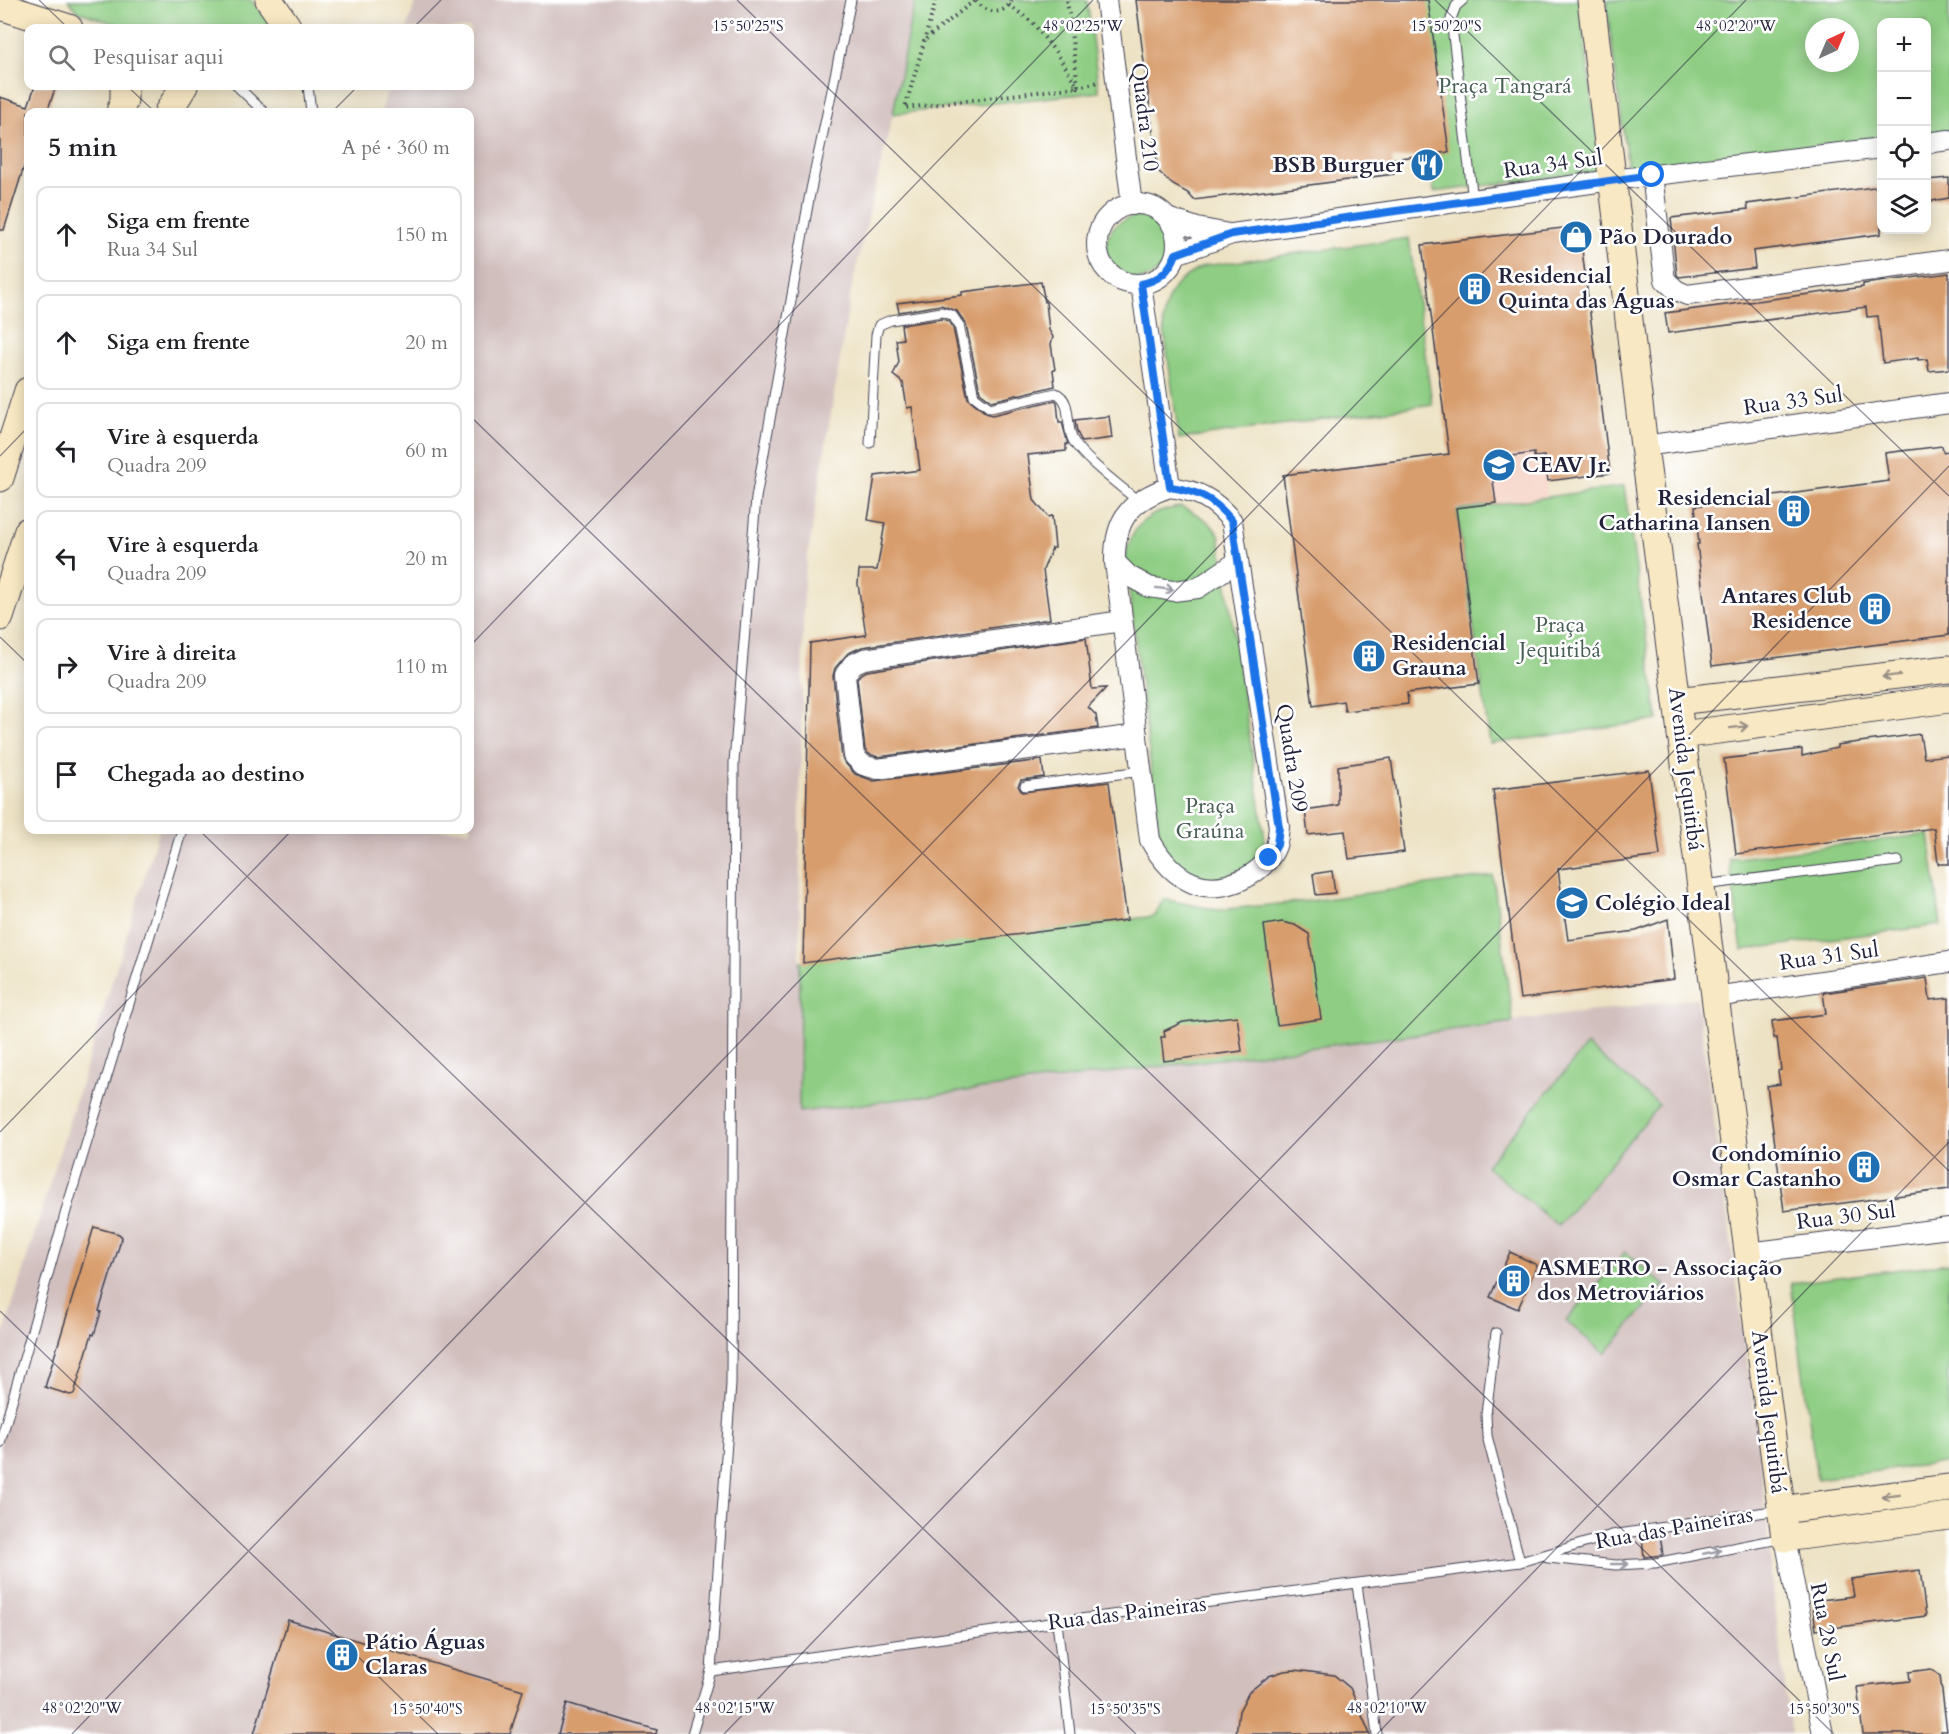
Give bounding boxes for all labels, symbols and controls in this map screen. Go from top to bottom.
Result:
text: 15°50'25"S [713,16,783,36]
text: 48°02'25"W [1043,16,1123,36]
text: 15°50'20"S [1411,16,1481,36]
text: 48°02'20"W [1696,16,1776,36]
north arrow [1805,18,1859,72]
map controls [1877,18,1931,234]
button: + [1877,18,1931,72]
search box [24,24,474,90]
icon: search [45,41,78,74]
text: Pesquisar aqui [93,42,224,72]
street label: Quadra 210 [1123,61,1167,173]
park label: Praça Tangará [1438,71,1572,101]
button: − [1877,72,1931,126]
button: locate [1877,126,1931,180]
text: 5 min [48,130,117,165]
text: A pé · 360 m [342,134,450,161]
street label: Rua 34 Sul [1501,142,1605,186]
restaurant icon: BSB Burguer [1409,147,1445,183]
place label: BSB Burguer [1272,150,1404,180]
route start [1638,161,1664,187]
button: layers [1877,180,1931,234]
text: Siga em frente [107,206,250,236]
icon: ahead [50,218,83,251]
shop icon: Pão Dourado [1558,219,1594,255]
text: 150 m [395,221,448,248]
place label: Pão Dourado [1599,222,1733,252]
text: Rua 34 Sul [107,236,198,263]
place label: Residencial Quinta das Águas [1498,261,1675,316]
building icon: Residencial Quinta das Águas [1457,271,1493,307]
icon: ahead [50,326,83,359]
text: Siga em frente [107,327,250,357]
text: 20 m [405,329,448,356]
street label: Rua 33 Sul [1741,379,1845,423]
text: Vire à esquerda [107,422,259,452]
icon: left [50,434,83,467]
text: 60 m [405,437,448,464]
school or university icon: CEAV Jr. [1481,447,1517,483]
place label: CEAV Jr. [1522,450,1611,480]
text: Quadra 209 [107,452,207,479]
place label: Residencial Catharina Iansen [1598,483,1772,538]
building icon: Residencial Catharina Iansen [1776,493,1812,529]
text: Vire à esquerda [107,530,259,560]
icon: left [50,542,83,575]
text: 20 m [405,545,448,572]
text: Quadra 209 [107,560,207,587]
place label: Antares Club Residence [1721,581,1852,636]
one-way arrow [1154,584,1174,595]
building icon: Antares Club Residence [1857,591,1893,627]
park label: Praça Jequitibá [1516,610,1601,665]
place label: Residencial Grauna [1392,628,1506,683]
text: Vire à direita [107,638,237,668]
building icon: Residencial Grauna [1351,638,1387,674]
icon: right [50,650,83,683]
text: 110 m [395,653,448,680]
text: Quadra 209 [107,668,207,695]
one-way arrow [1882,670,1901,681]
street label: Avenida Jequitibá [1661,686,1711,853]
street label: Quadra 209 [1269,702,1315,814]
one-way arrow [1729,722,1749,733]
icon: arrive [50,758,83,791]
text: Chegada ao destino [107,759,305,789]
park label: Praça Graúna [1175,791,1245,846]
route end [1255,844,1281,870]
school or university icon: Colégio Ideal [1554,885,1590,921]
place label: Colégio Ideal [1595,888,1731,918]
street label: Rua 31 Sul [1777,934,1881,978]
place label: Condomínio Osmar Castanho [1672,1139,1841,1194]
building icon: Condomínio Osmar Castanho [1846,1149,1882,1185]
street label: Rua 30 Sul [1795,1195,1898,1237]
place label: ASMETRO - Associação dos Metroviários [1537,1253,1782,1308]
building icon: ASMETRO - Associação dos Metroviários [1496,1263,1532,1299]
street label: Avenida Jequitibá [1744,1329,1794,1496]
one-way arrow [1882,1490,1901,1501]
street label: Rua das Paineiras [1593,1499,1755,1557]
one-way arrow [1702,1546,1722,1557]
one-way arrow [1609,1558,1629,1570]
street label: Rua 28 Sul [1803,1580,1851,1684]
street label: Rua das Paineiras [1046,1588,1208,1638]
place label: Pátio Águas Claras [365,1627,485,1682]
building icon: Pátio Águas Claras [324,1637,360,1673]
text: 48°02'20"W [42,1698,122,1718]
text: 48°02'15"W [695,1698,775,1718]
text: 48°02'10"W [1347,1698,1427,1718]
text: 15°50'40"S [392,1699,462,1719]
text: 15°50'35"S [1090,1699,1160,1719]
text: 15°50'30"S [1789,1699,1859,1719]

